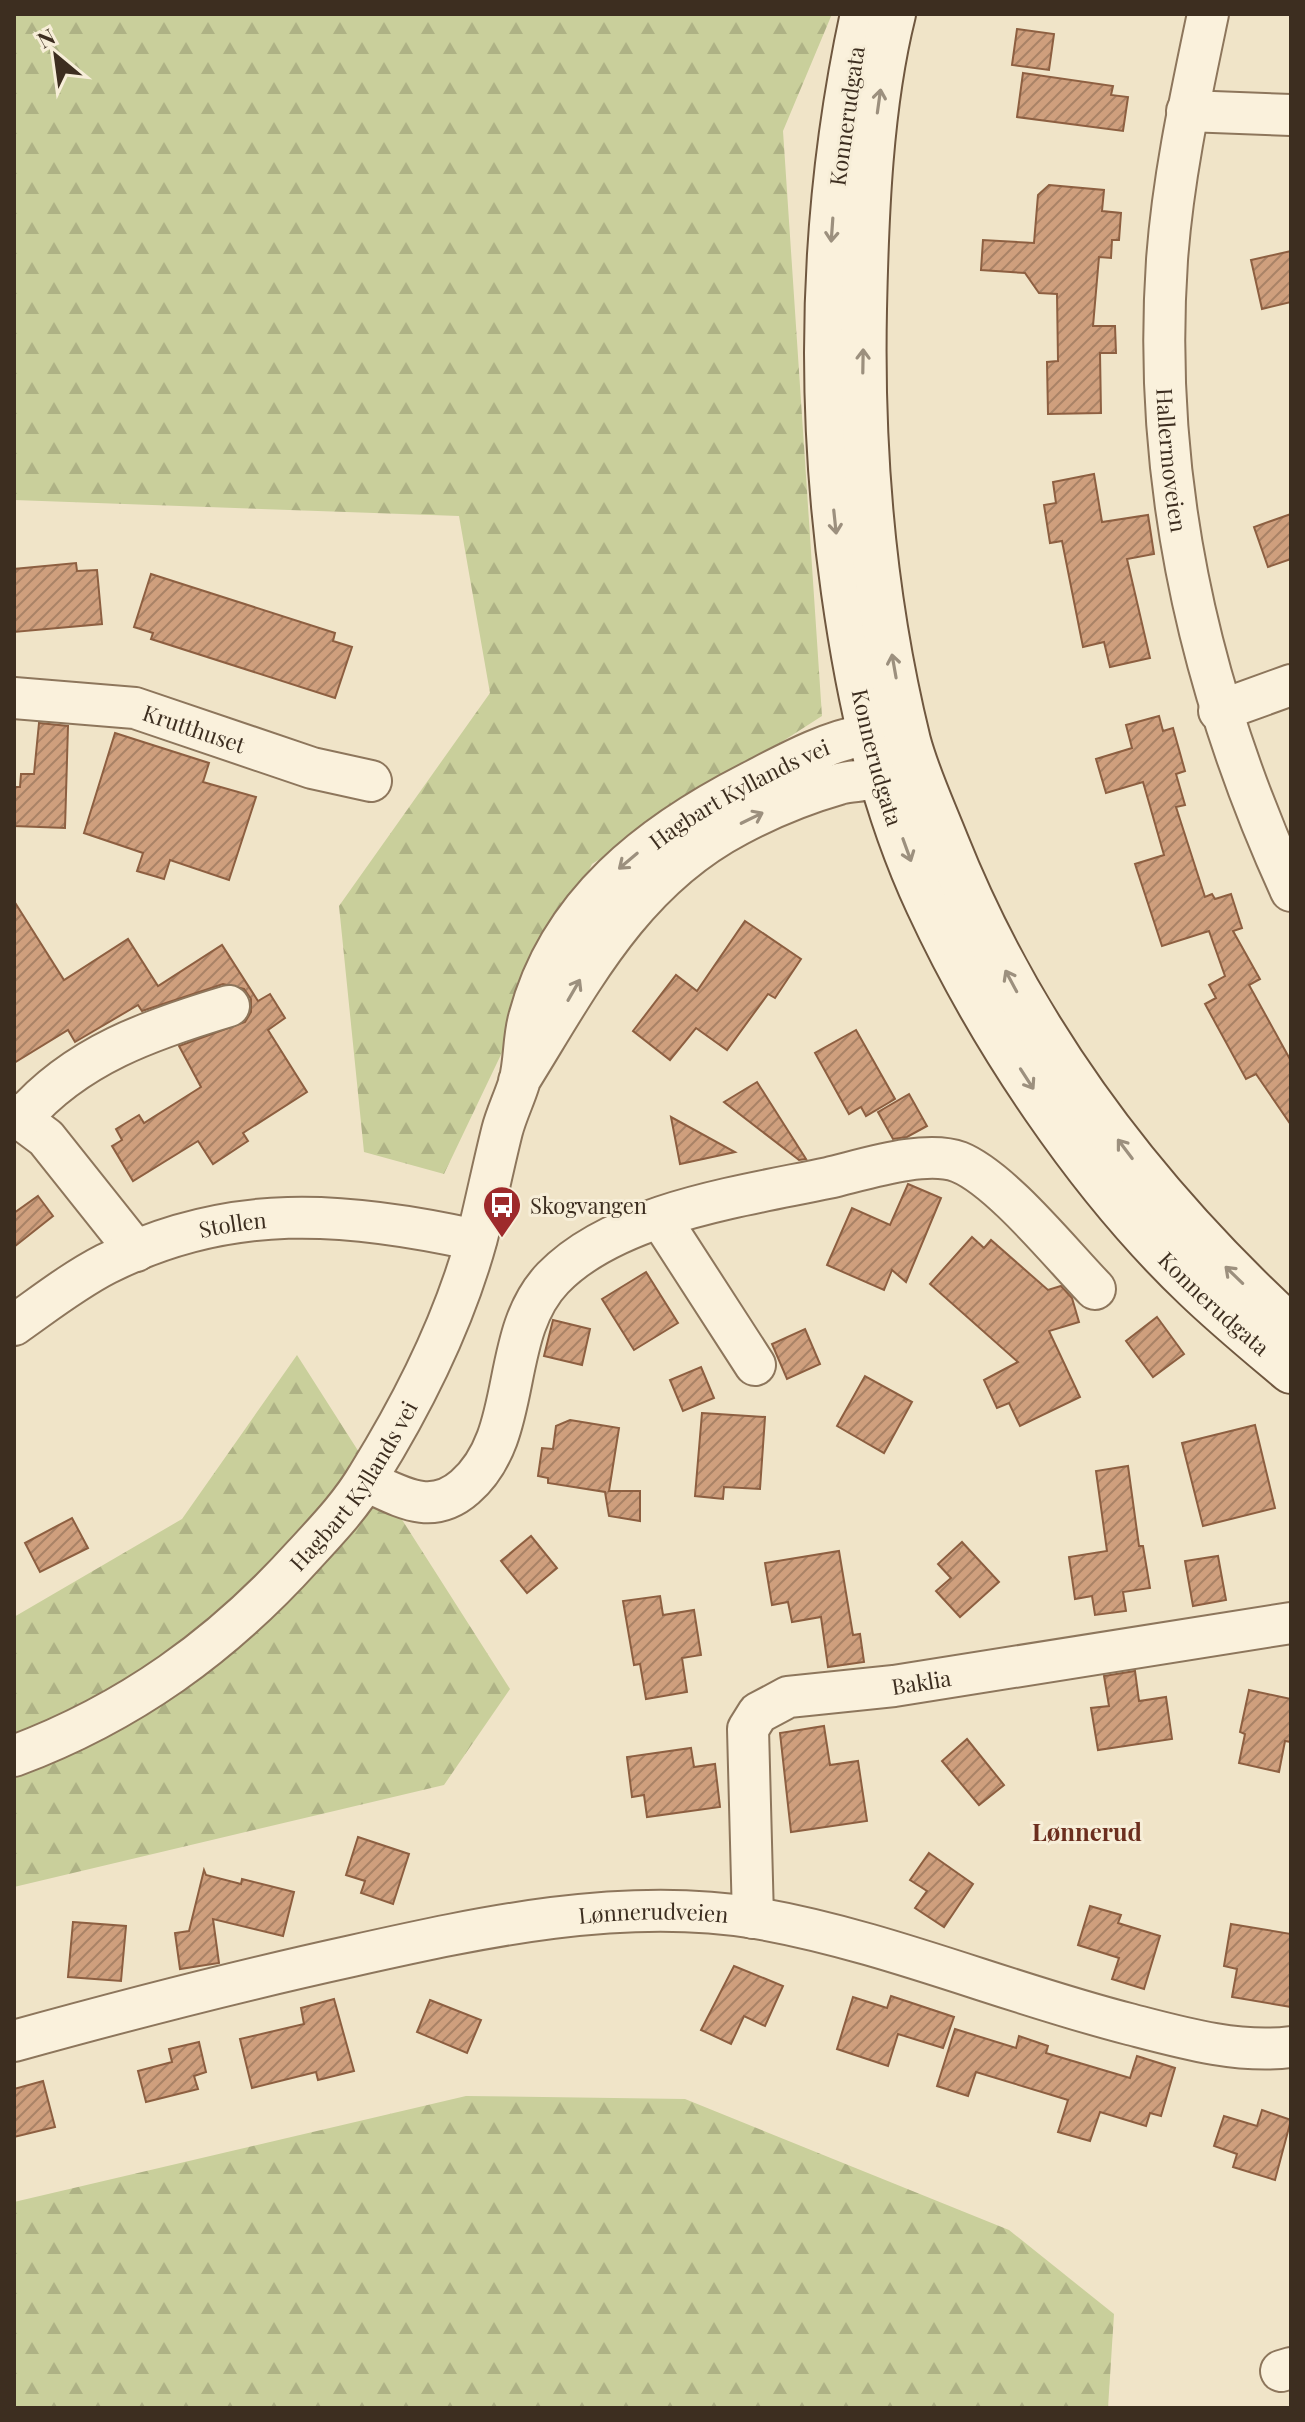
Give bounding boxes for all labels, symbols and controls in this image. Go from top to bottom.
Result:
north arrow [16,16,96,96]
text: N [32,21,60,55]
street label: Konnerudgata [821,44,871,188]
one-way arrow [872,89,887,115]
one-way arrow [824,216,839,243]
one-way arrow [855,348,871,375]
street label: Hallermoveien [1150,387,1195,534]
one-way arrow [828,508,843,535]
one-way arrow [886,654,901,680]
street label: Konnerudgata [846,686,910,830]
street label: Krutthuset [139,697,251,760]
street label: Hagbart Kyllands vei [642,731,833,856]
one-way arrow [739,810,763,826]
one-way arrow [901,837,915,862]
one-way arrow [618,852,638,870]
one-way arrow [1002,970,1018,993]
one-way arrow [566,979,582,1002]
one-way arrow [1019,1068,1036,1090]
one-way arrow [1117,1139,1134,1160]
bus stop icon: Skogvangen [481,1184,523,1239]
place label: Skogvangen [530,1190,647,1220]
street label: Stollen [196,1204,268,1244]
street label: Konnerudgata [1152,1245,1276,1362]
one-way arrow [1225,1266,1244,1285]
street label: Hagbart Kyllands vei [282,1395,424,1577]
street label: Baklia [889,1662,953,1701]
district label: Lønnerud [1032,1815,1142,1847]
street label: Lønnerudveien [577,1896,730,1930]

